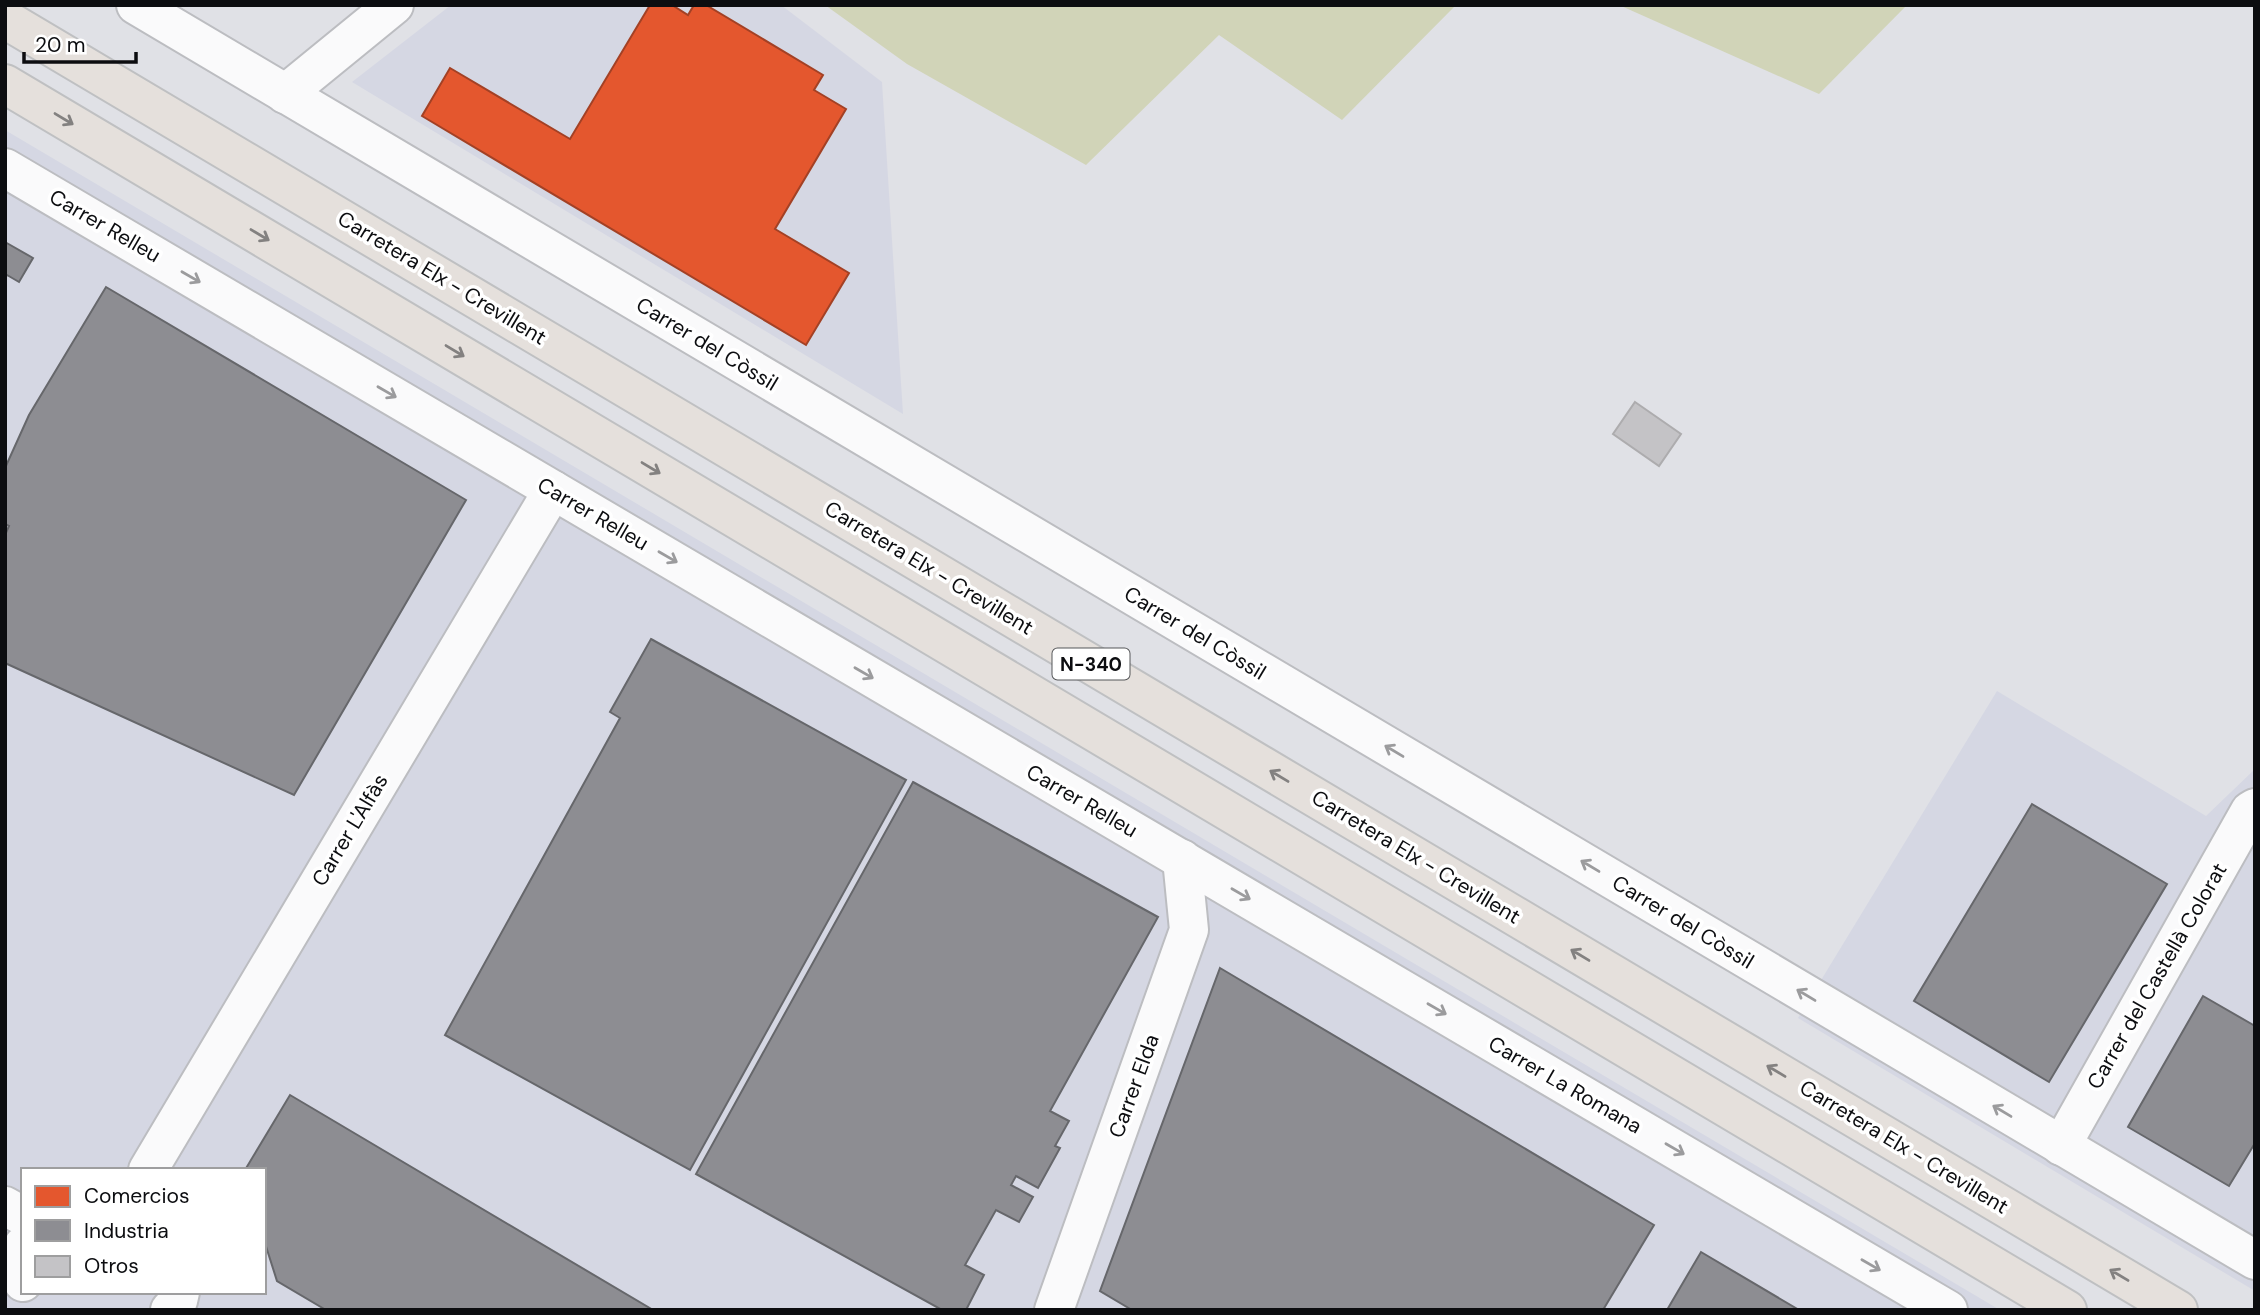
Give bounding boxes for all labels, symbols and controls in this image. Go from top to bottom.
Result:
scale bar [24,21,136,65]
text: 20 m [35,31,86,59]
one-way arrow [53,112,73,126]
street label: Carrer Relleu [44,183,166,269]
street label: Carretera Elx - Crevillent [332,204,552,352]
one-way arrow [249,228,269,242]
one-way arrow [180,270,200,284]
street label: Carrer del Còssil [631,291,783,397]
one-way arrow [445,345,465,359]
one-way arrow [376,386,396,400]
one-way arrow [640,461,660,475]
street label: Carrer Relleu [532,471,654,557]
street label: Carretera Elx - Crevillent [819,494,1039,642]
one-way arrow [657,551,677,565]
street label: Carrer del Còssil [1119,580,1271,686]
road number: N-340 [1052,649,1130,680]
one-way arrow [853,666,873,680]
one-way arrow [1384,743,1404,757]
street label: Carrer Relleu [1021,758,1143,844]
street label: Carrer L'Alfàs [306,769,394,891]
one-way arrow [1270,769,1290,783]
street label: Carretera Elx - Crevillent [1306,783,1526,931]
street label: Carrer del Castellà Colorat [2081,858,2233,1094]
one-way arrow [1580,859,1600,873]
street label: Carrer del Còssil [1607,869,1759,975]
one-way arrow [1230,887,1250,901]
one-way arrow [1571,948,1591,962]
one-way arrow [1797,988,1817,1002]
one-way arrow [1426,1002,1446,1016]
street label: Carrer Elda [1102,1030,1166,1142]
street label: Carrer La Romana [1483,1030,1647,1140]
one-way arrow [1766,1064,1786,1078]
street label: Carretera Elx - Crevillent [1794,1073,2014,1221]
one-way arrow [1993,1103,2013,1117]
one-way arrow [1665,1143,1685,1157]
legend [21,1168,266,1294]
text: Comercios [84,1182,190,1210]
text: Industria [84,1217,169,1245]
text: Otros [84,1252,139,1280]
one-way arrow [1861,1258,1881,1272]
one-way arrow [2109,1268,2130,1281]

